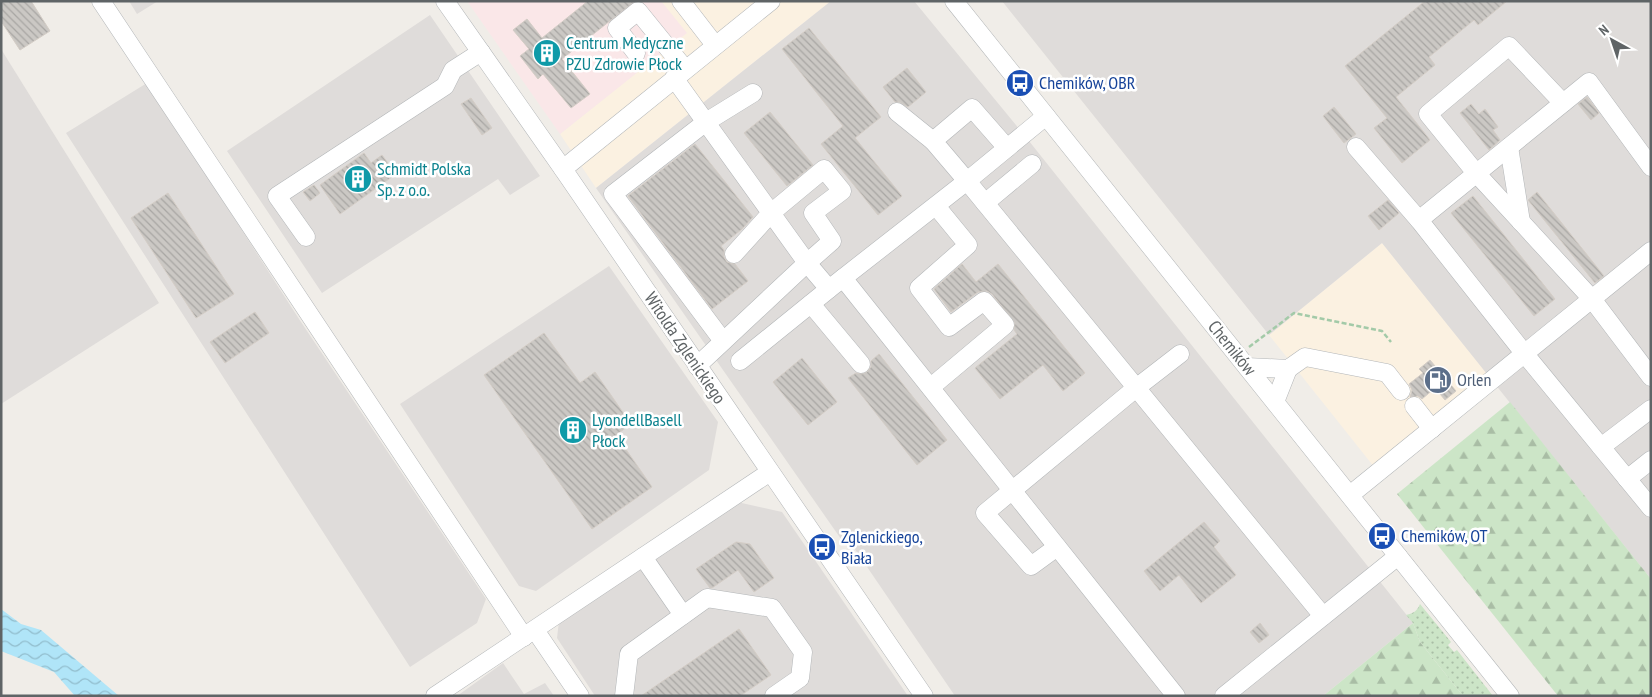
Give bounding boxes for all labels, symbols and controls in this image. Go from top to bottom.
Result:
north arrow [1587,15,1637,65]
text: N [1595,21,1612,39]
place label: Centrum Medyczne PZU Zdrowie Płock [566,31,684,75]
building icon: Centrum Medyczne PZU Zdrowie Płock [532,38,562,68]
bus stop icon: Chemików, OBR [1005,68,1035,98]
place label: Chemików, OBR [1039,71,1136,94]
place label: Schmidt Polska Sp. z o.o. [377,157,471,201]
building icon: Schmidt Polska Sp. z o.o. [343,164,373,194]
street label: Witolda Zglenickiego [640,287,731,408]
street label: Chemików [1203,315,1262,380]
fuel station icon: Orlen [1423,365,1453,395]
place label: Orlen [1457,368,1491,391]
place label: LyondellBasell Płock [592,408,683,452]
building icon: LyondellBasell Płock [558,415,588,445]
bus stop icon: Chemików, OT [1367,521,1397,551]
place label: Chemików, OT [1401,524,1488,547]
place label: Zglenickiego, Biała [841,525,923,569]
bus stop icon: Zglenickiego, Biała [807,532,837,562]

